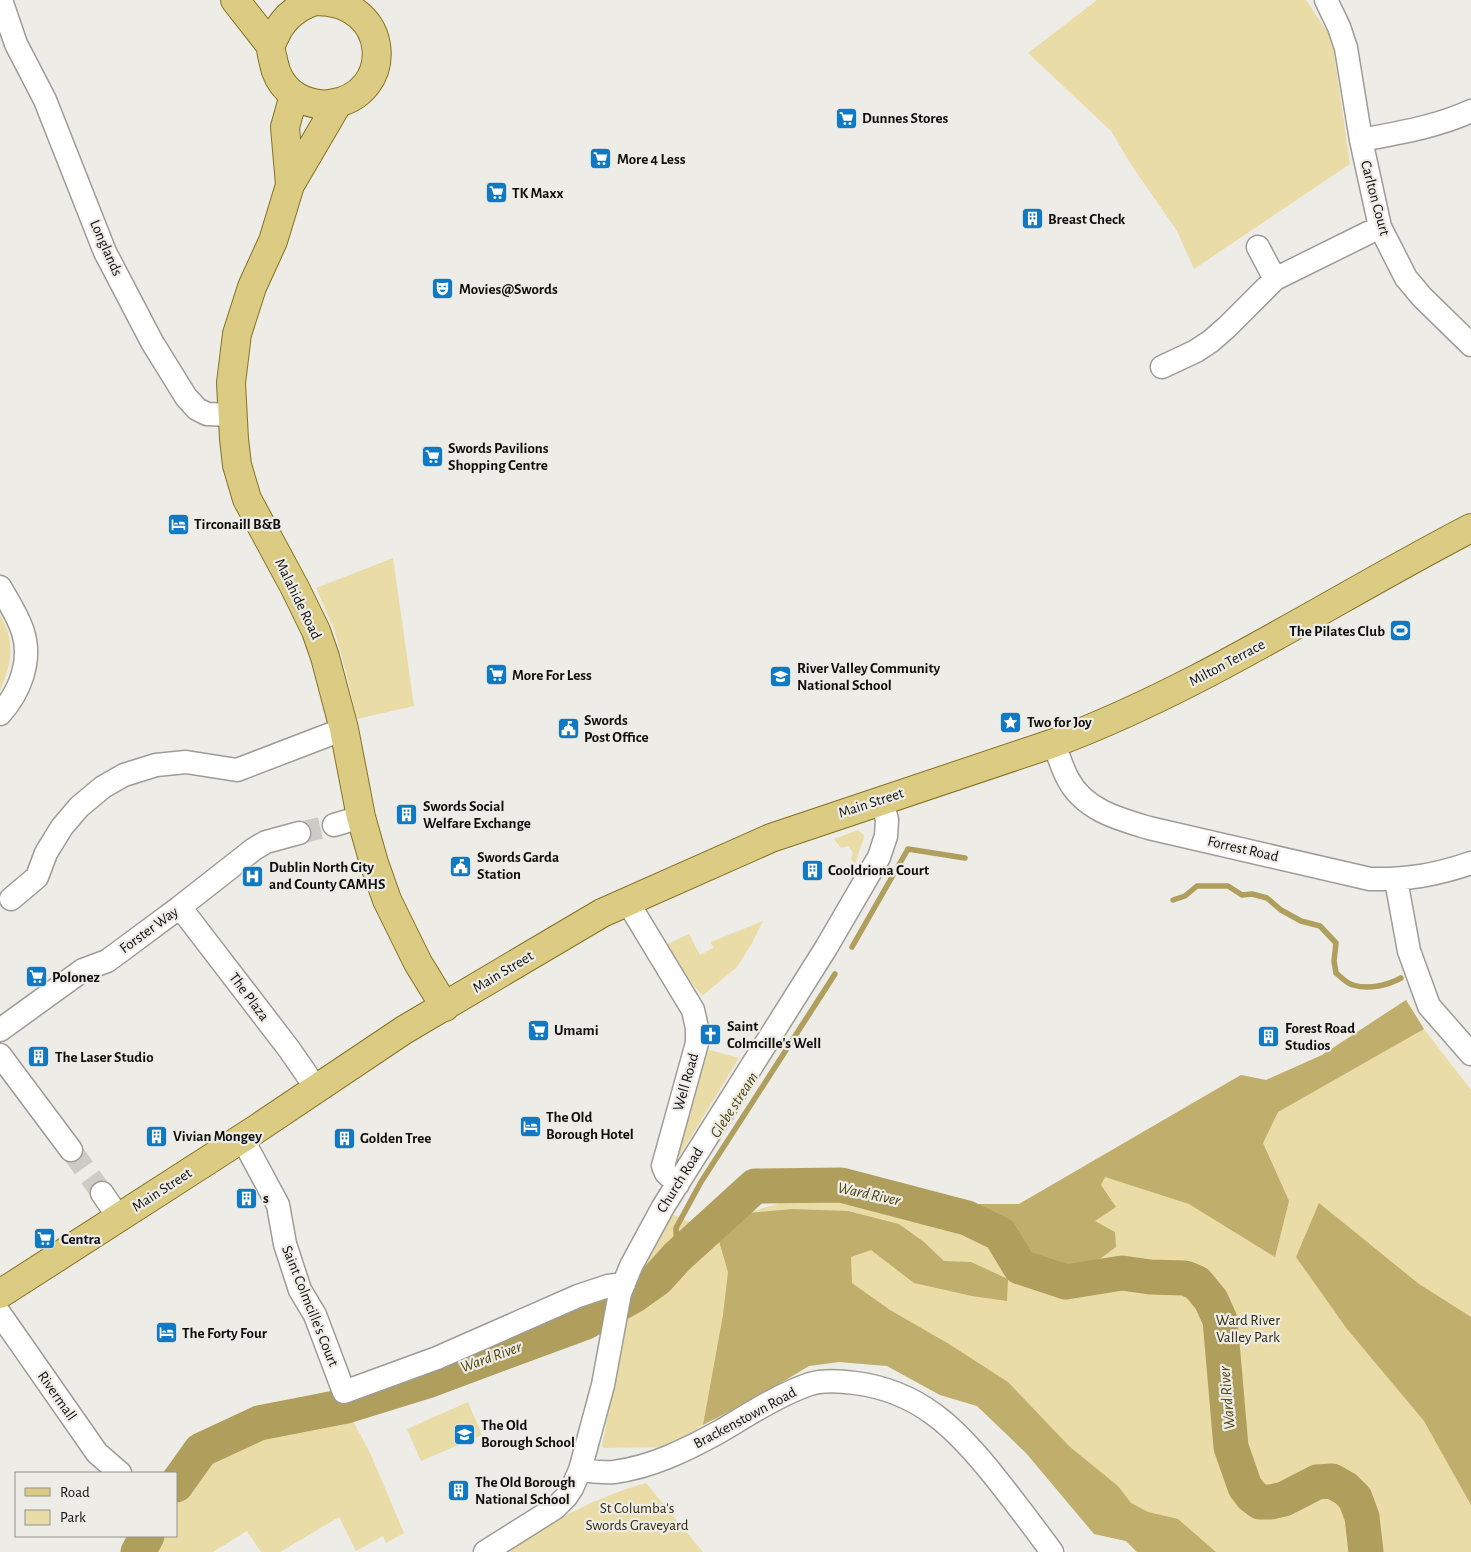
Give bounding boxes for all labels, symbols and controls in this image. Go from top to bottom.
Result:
supermarket icon: Dunnes Stores [834,106,858,130]
place label: Dunnes Stores [862,111,949,126]
supermarket icon: More 4 Less [589,147,613,171]
place label: More 4 Less [617,152,686,167]
street label: Carlton Court [1358,159,1392,237]
supermarket icon: TK Maxx [484,181,508,205]
place label: TK Maxx [512,186,563,201]
building icon: Breast Check [1020,207,1044,231]
place label: Breast Check [1048,212,1126,227]
street label: Longlands [87,218,125,278]
theatre icon: Movies@Swords [431,277,455,301]
place label: Movies@Swords [459,282,558,297]
place label: Swords Pavilions Shopping Centre [448,441,549,473]
supermarket icon: Swords Pavilions Shopping Centre [420,445,444,469]
hotel icon: Tirconaill B&B [166,512,190,536]
place label: Tirconaill B&B [194,517,281,532]
street label: Malahide Road [272,556,324,642]
sports icon: The Pilates Club [1389,619,1413,643]
place label: The Pilates Club [1289,624,1385,639]
street label: Milton Terrace [1187,637,1267,689]
place label: River Valley Community National School [797,661,941,693]
supermarket icon: More For Less [484,663,508,687]
school or university icon: River Valley Community National School [769,665,793,689]
place label: More For Less [512,668,592,683]
place icon: Two for Joy [999,710,1023,734]
place label: Swords Post Office [584,713,649,745]
place label: Two for Joy [1027,715,1092,730]
public building icon: Swords Post Office [556,717,580,741]
street label: Main Street [836,785,906,821]
place label: Swords Social Welfare Exchange [423,799,531,831]
building icon: Swords Social Welfare Exchange [395,803,419,827]
street label: Forrest Road [1206,834,1280,865]
place label: Swords Garda Station [477,850,559,882]
public building icon: Swords Garda Station [449,854,473,878]
building icon: Cooldriona Court [800,858,824,882]
place label: Dublin North City and County CAMHS [269,860,385,892]
place label: Cooldriona Court [828,863,929,878]
hospital icon: Dublin North City and County CAMHS [241,864,265,888]
street label: Forster Way [117,904,181,956]
street label: Main Street [470,948,536,996]
supermarket icon: Polonez [24,965,48,989]
place label: Polonez [52,970,100,985]
street label: The Plaza [226,970,272,1024]
supermarket icon: Umami [526,1018,550,1042]
place label: Saint Colmcille's Well [727,1019,821,1051]
place label: Forest Road Studios [1285,1021,1355,1053]
place label: Umami [554,1023,599,1038]
church icon: Saint Colmcille's Well [699,1023,723,1047]
building icon: Forest Road Studios [1257,1025,1281,1049]
building icon: The Laser Studio [27,1045,51,1069]
place label: The Laser Studio [55,1050,154,1065]
street label: Well Road [671,1051,701,1113]
water label: Glebe stream [707,1069,761,1141]
place label: The Old Borough Hotel [546,1110,634,1142]
hotel icon: The Old Borough Hotel [518,1114,542,1138]
building icon: Vivian Mongey [145,1124,169,1148]
building icon: Golden Tree [332,1126,356,1150]
place label: Vivian Mongey [173,1129,262,1144]
place label: Golden Tree [360,1131,431,1146]
street label: Church Road [654,1145,706,1215]
street label: Main Street [129,1165,195,1215]
water label: Ward River [836,1180,903,1209]
building icon: s [235,1186,259,1210]
place label: s [263,1191,269,1206]
supermarket icon: Centra [33,1227,57,1251]
place label: Centra [61,1232,101,1247]
street label: Saint Colmcille's Court [279,1243,341,1369]
park label: Ward River Valley Park [1216,1313,1280,1345]
hotel icon: The Forty Four [154,1321,178,1345]
place label: The Forty Four [182,1326,268,1341]
water label: Ward River [458,1338,524,1375]
water label: Ward River [1216,1365,1238,1430]
street label: Rivermall [35,1369,79,1423]
street label: Brackenstown Road [691,1385,799,1451]
place label: The Old Borough School [481,1418,575,1450]
school or university icon: The Old Borough School [453,1422,477,1446]
legend [15,1472,178,1537]
place label: The Old Borough National School [475,1475,576,1507]
building icon: The Old Borough National School [447,1479,471,1503]
text: Road [60,1485,90,1500]
park label: St Columba's Swords Graveyard [585,1501,689,1533]
text: Park [60,1510,86,1525]

